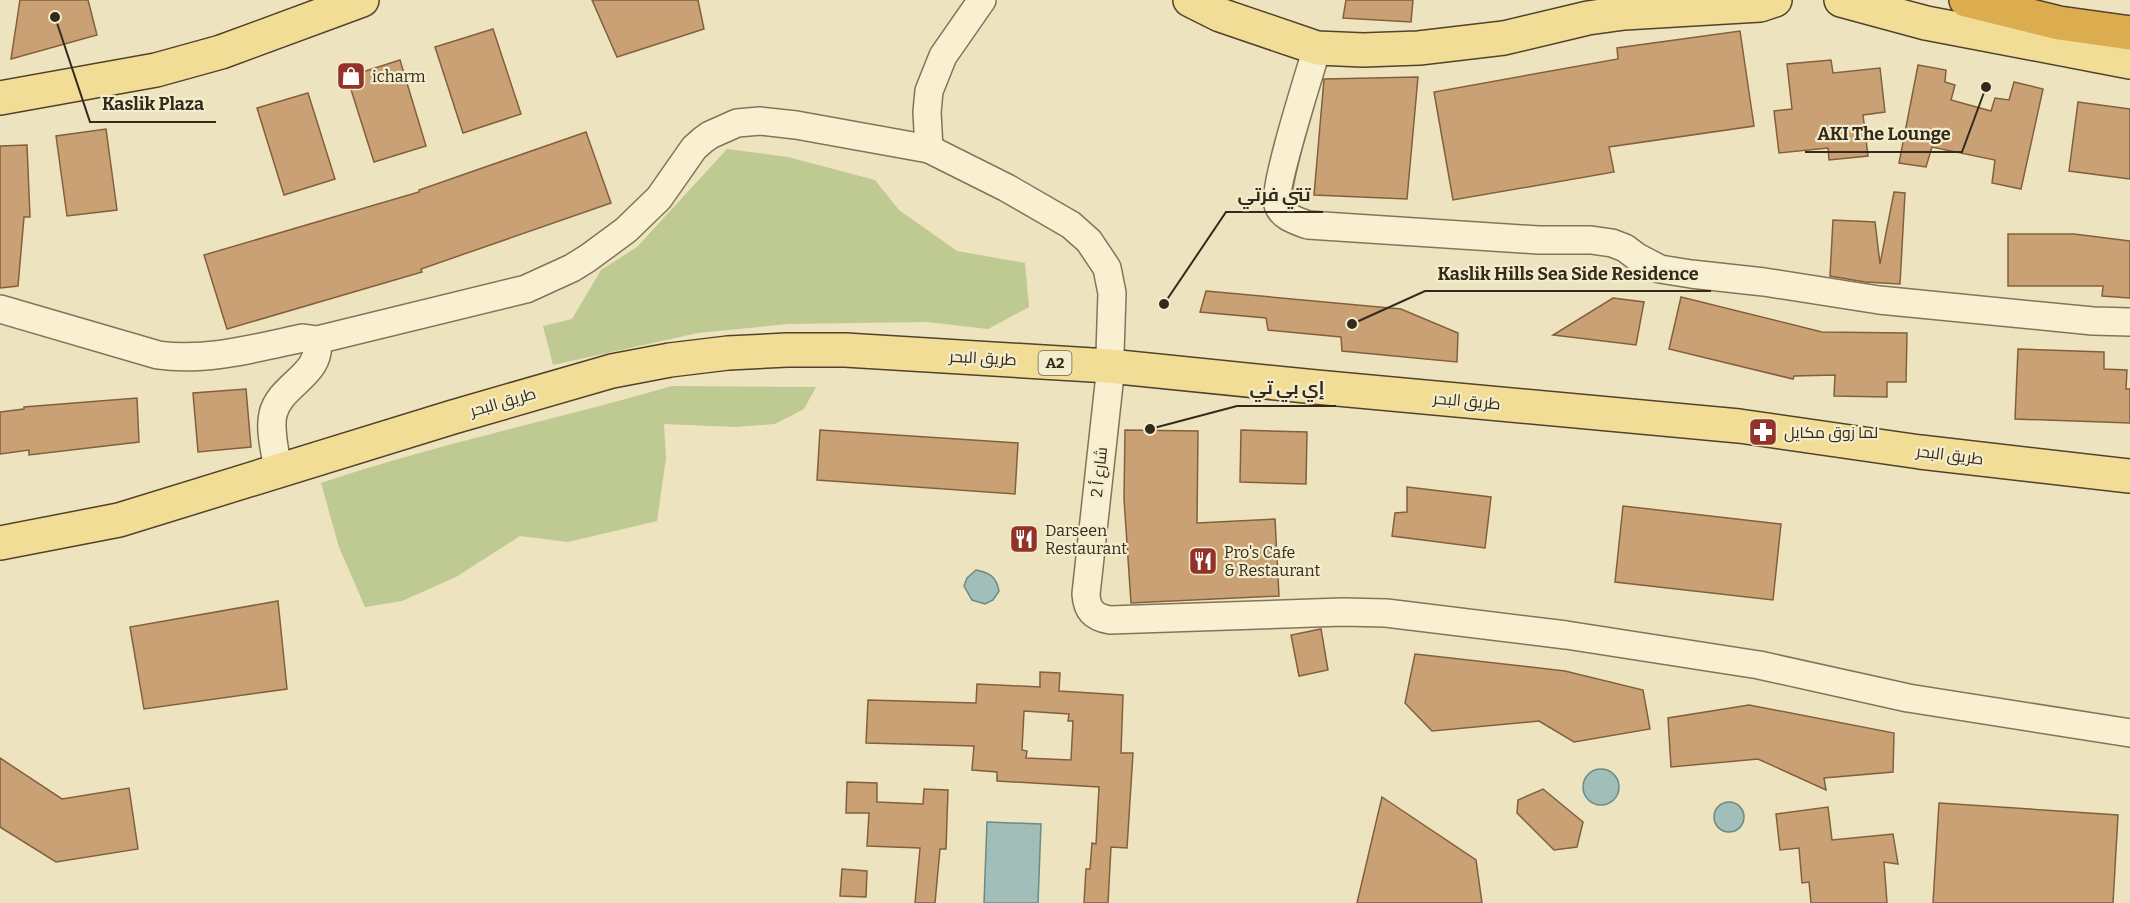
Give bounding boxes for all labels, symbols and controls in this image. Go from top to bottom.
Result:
shop icon: icharm [335,60,367,92]
place label: icharm [372,67,426,86]
callout: Kaslik Plaza [90,86,216,122]
text: Kaslik Plaza [102,93,204,115]
callout: AKI The Lounge [1805,116,1962,152]
text: AKI The Lounge [1817,123,1951,145]
callout: تتي فرتي [1226,176,1323,212]
text: تتي فرتي [1238,184,1311,210]
callout: Kaslik Hills Sea Side Residence [1425,255,1711,291]
text: Kaslik Hills Sea Side Residence [1437,263,1699,285]
street label: طريق البحر [948,347,1017,370]
road number: A2 [1038,351,1072,375]
callout: إي بي تي [1237,370,1336,406]
text: إي بي تي [1249,377,1325,403]
street label: طريق البحر [467,384,538,422]
street label: طريق البحر [1431,389,1502,414]
pharmacy icon: لما زوق مكايل [1747,416,1779,448]
place label: لما زوق مكايل [1784,423,1878,443]
street label: طريق البحر [1914,441,1985,470]
street label: شارع أ 2 [1087,446,1113,498]
place label: Darseen Restaurant [1045,521,1127,558]
restaurant icon: Darseen Restaurant [1008,523,1040,555]
place label: Pro's Cafe & Restaurant [1224,543,1321,580]
restaurant icon: Pro's Cafe & Restaurant [1187,545,1219,577]

